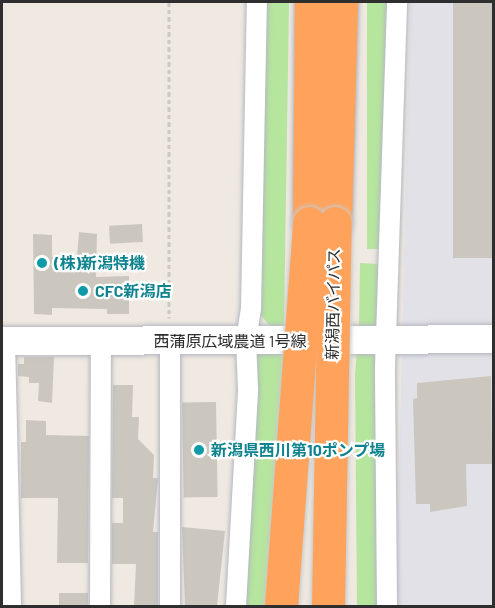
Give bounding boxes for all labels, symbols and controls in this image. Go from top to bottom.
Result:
street label: 新潟西バイパス [322,248,344,360]
place label: (株)新潟特機 [54,253,145,273]
marker: (株)新潟特機 [35,256,49,270]
place label: CFC新潟店 [95,281,171,301]
marker: CFC新潟店 [76,284,90,298]
street label: 西蒲原広域農道 1号線 [154,331,306,351]
place label: 新潟県西川第10ポンプ場 [211,440,386,460]
marker: 新潟県西川第10ポンプ場 [192,443,206,457]

